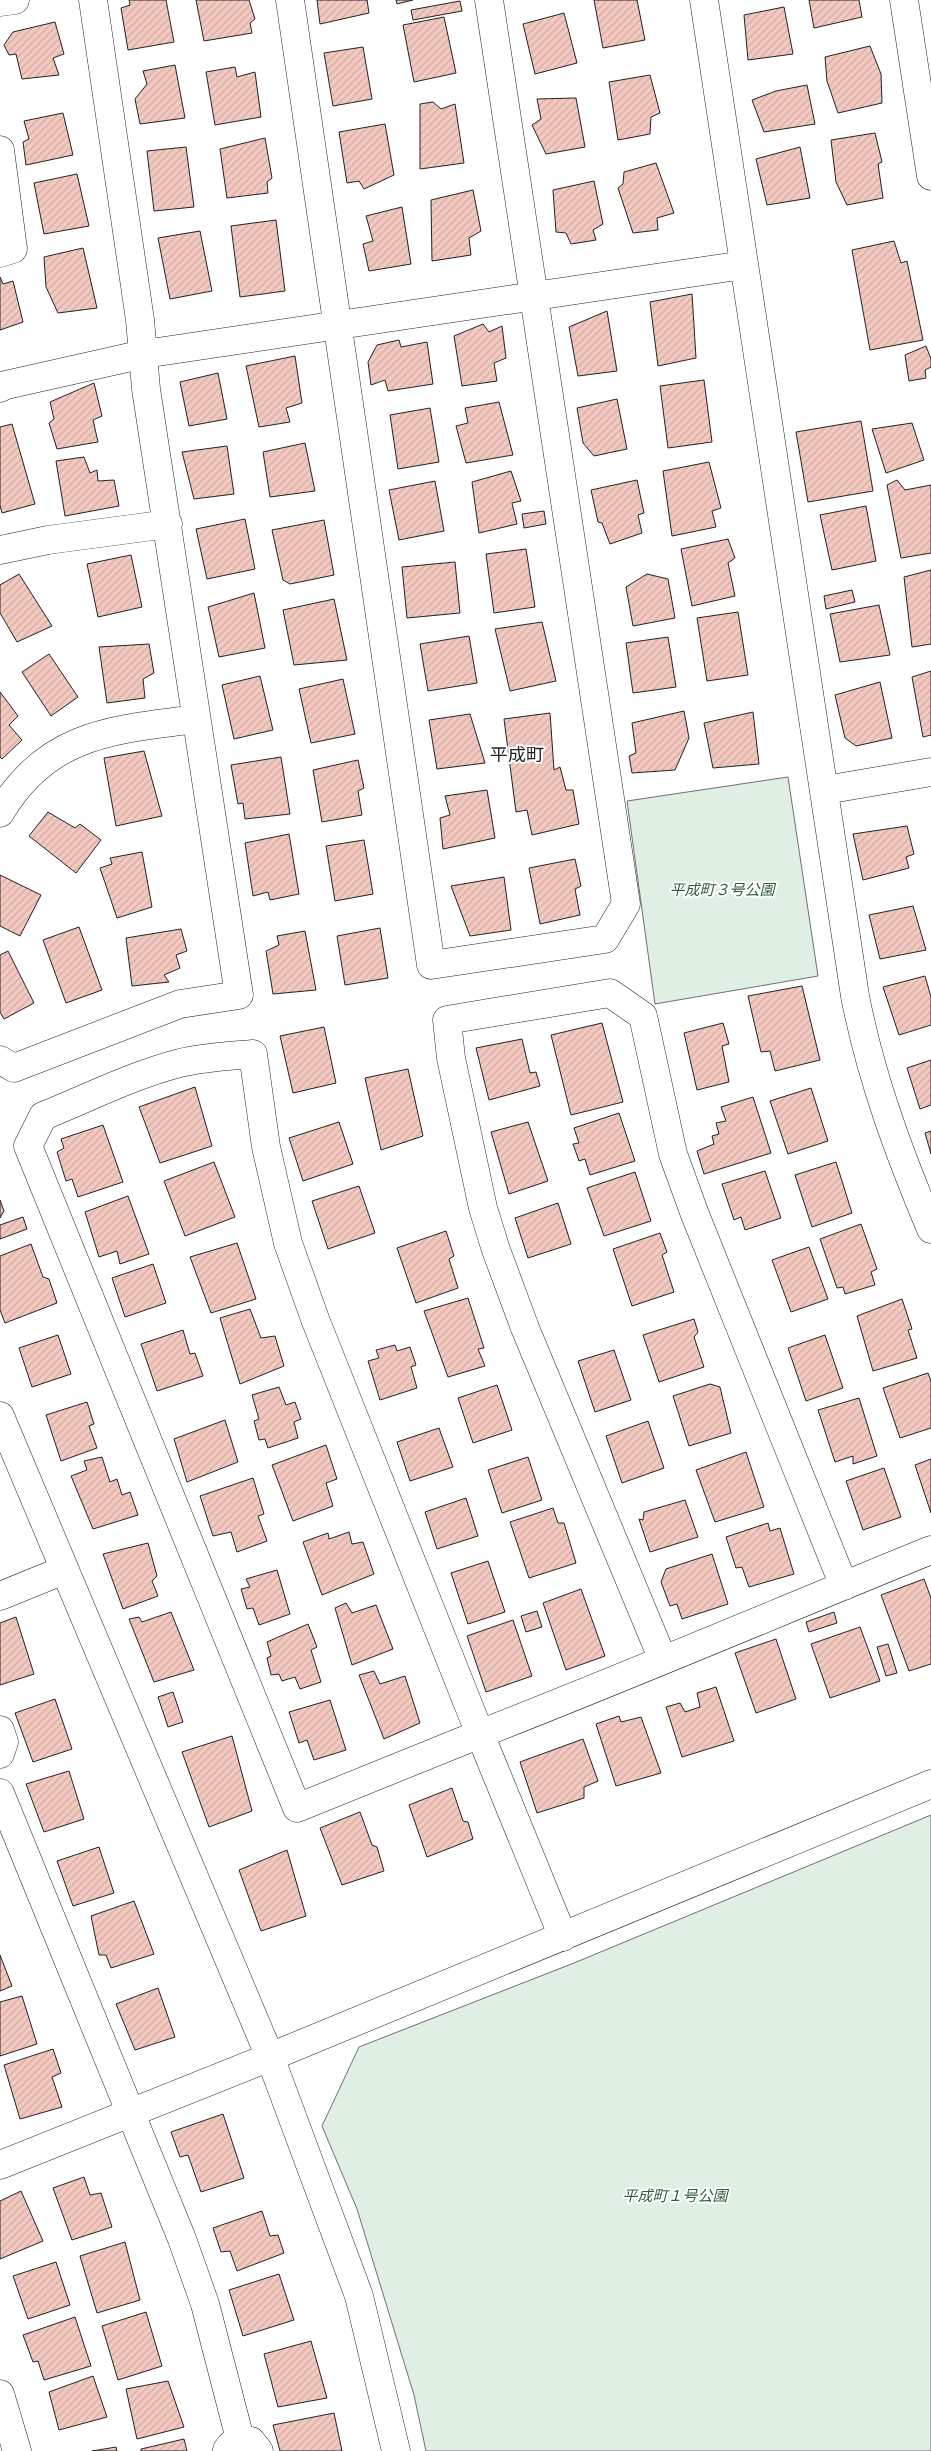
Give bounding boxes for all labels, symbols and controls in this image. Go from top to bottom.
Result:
district label: 平成町 [490,740,544,766]
park label: 平成町３号公園 [669,878,776,899]
park label: 平成町１号公園 [622,2184,729,2205]

